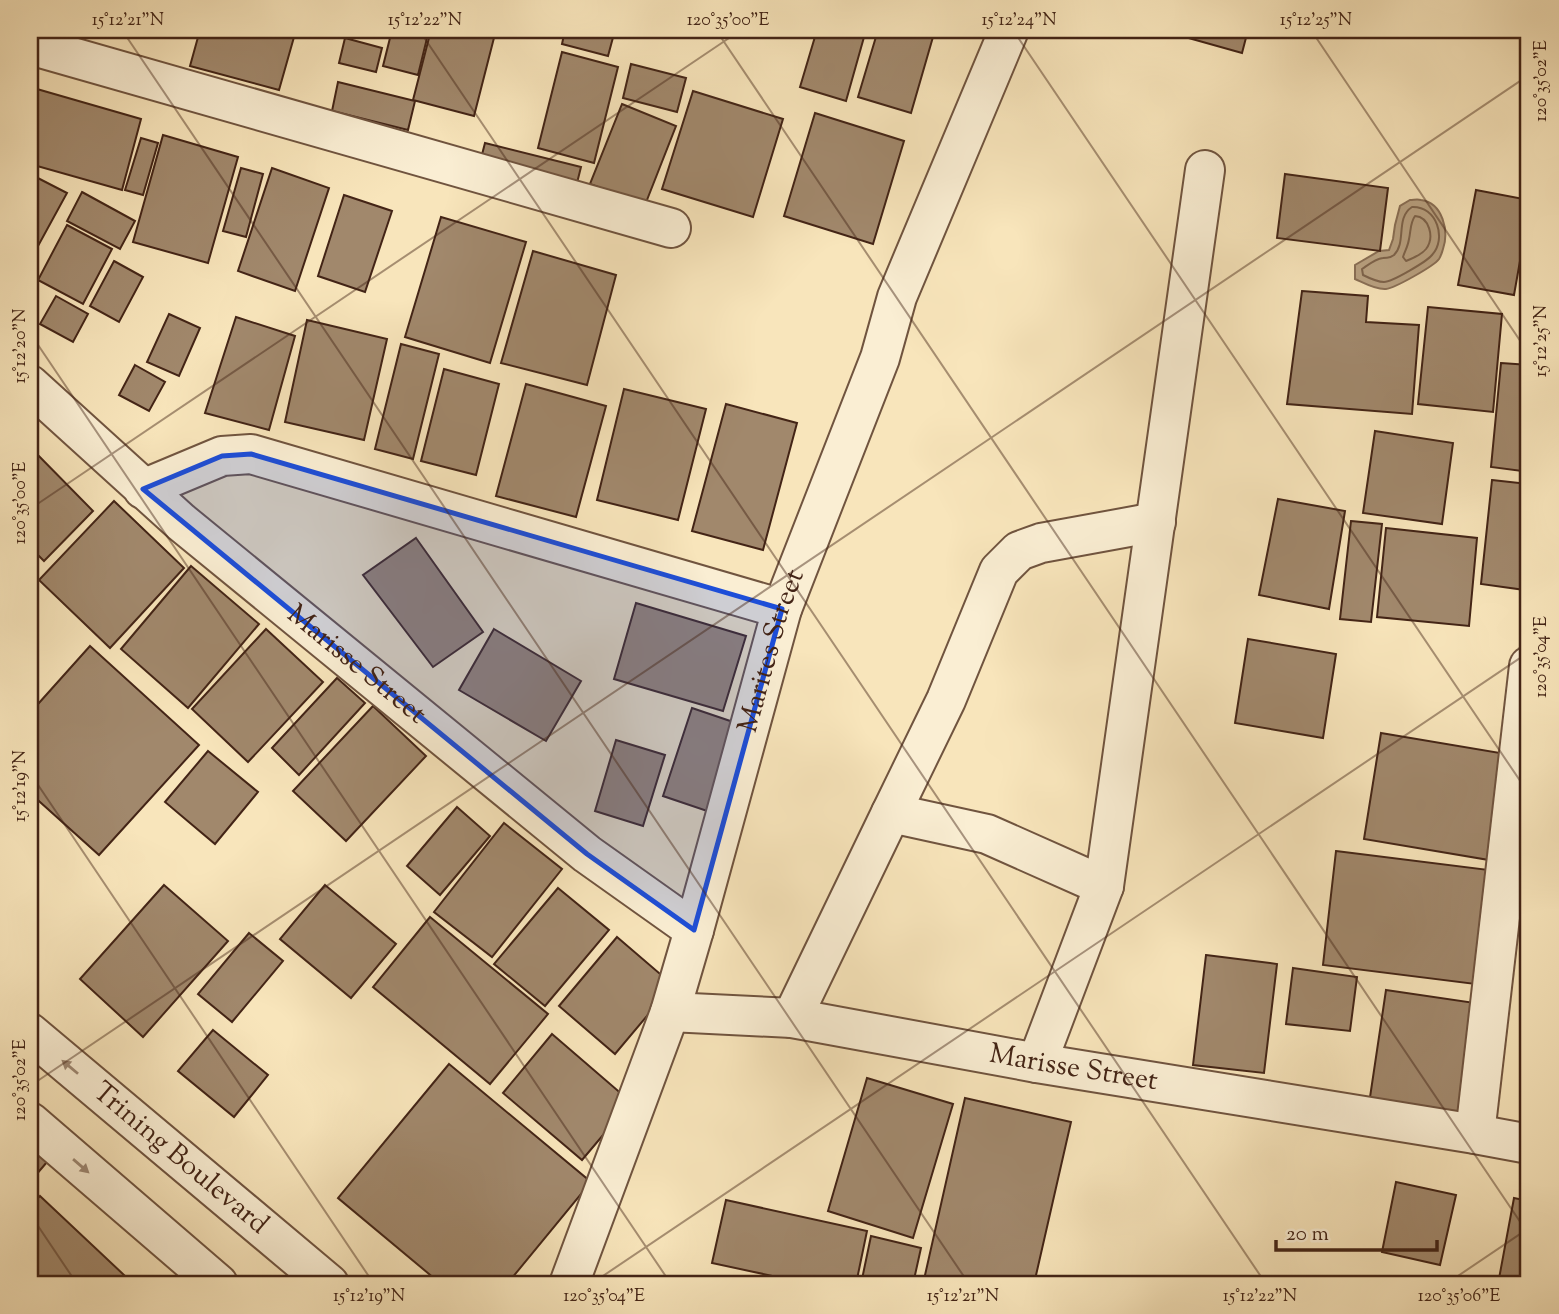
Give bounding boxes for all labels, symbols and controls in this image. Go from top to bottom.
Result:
text: 15°12'21"N [92,8,164,34]
text: 15°12'22"N [388,8,462,34]
text: 120°35'00"E [687,8,769,34]
text: 15°12'24"N [981,8,1057,34]
text: 15°12'25"N [1280,8,1352,34]
text: 120°35'02"E [1529,40,1555,122]
text: 15°12'25"N [1529,305,1555,377]
text: 15°12'20"N [8,308,34,384]
text: 120°35'00"E [8,462,34,544]
street label: Marites Street [729,563,816,737]
street label: Marisse Street [278,596,435,735]
text: 120°35'04"E [1529,616,1555,698]
text: 15°12'19"N [8,750,34,822]
street label: Marisse Street [986,1035,1161,1102]
text: 120°35'02"E [8,1039,34,1121]
one-way arrow [62,1060,79,1075]
street label: Trining Boulevard [83,1073,277,1245]
one-way arrow [73,1158,90,1173]
scale bar [1276,1209,1436,1253]
text: 20 m [1286,1220,1329,1250]
text: 15°12'19"N [333,1284,405,1310]
text: 120°35'04"E [563,1284,645,1310]
text: 15°12'21"N [927,1284,999,1310]
text: 15°12'22"N [1223,1284,1297,1310]
text: 120°35'06"E [1418,1284,1500,1310]

